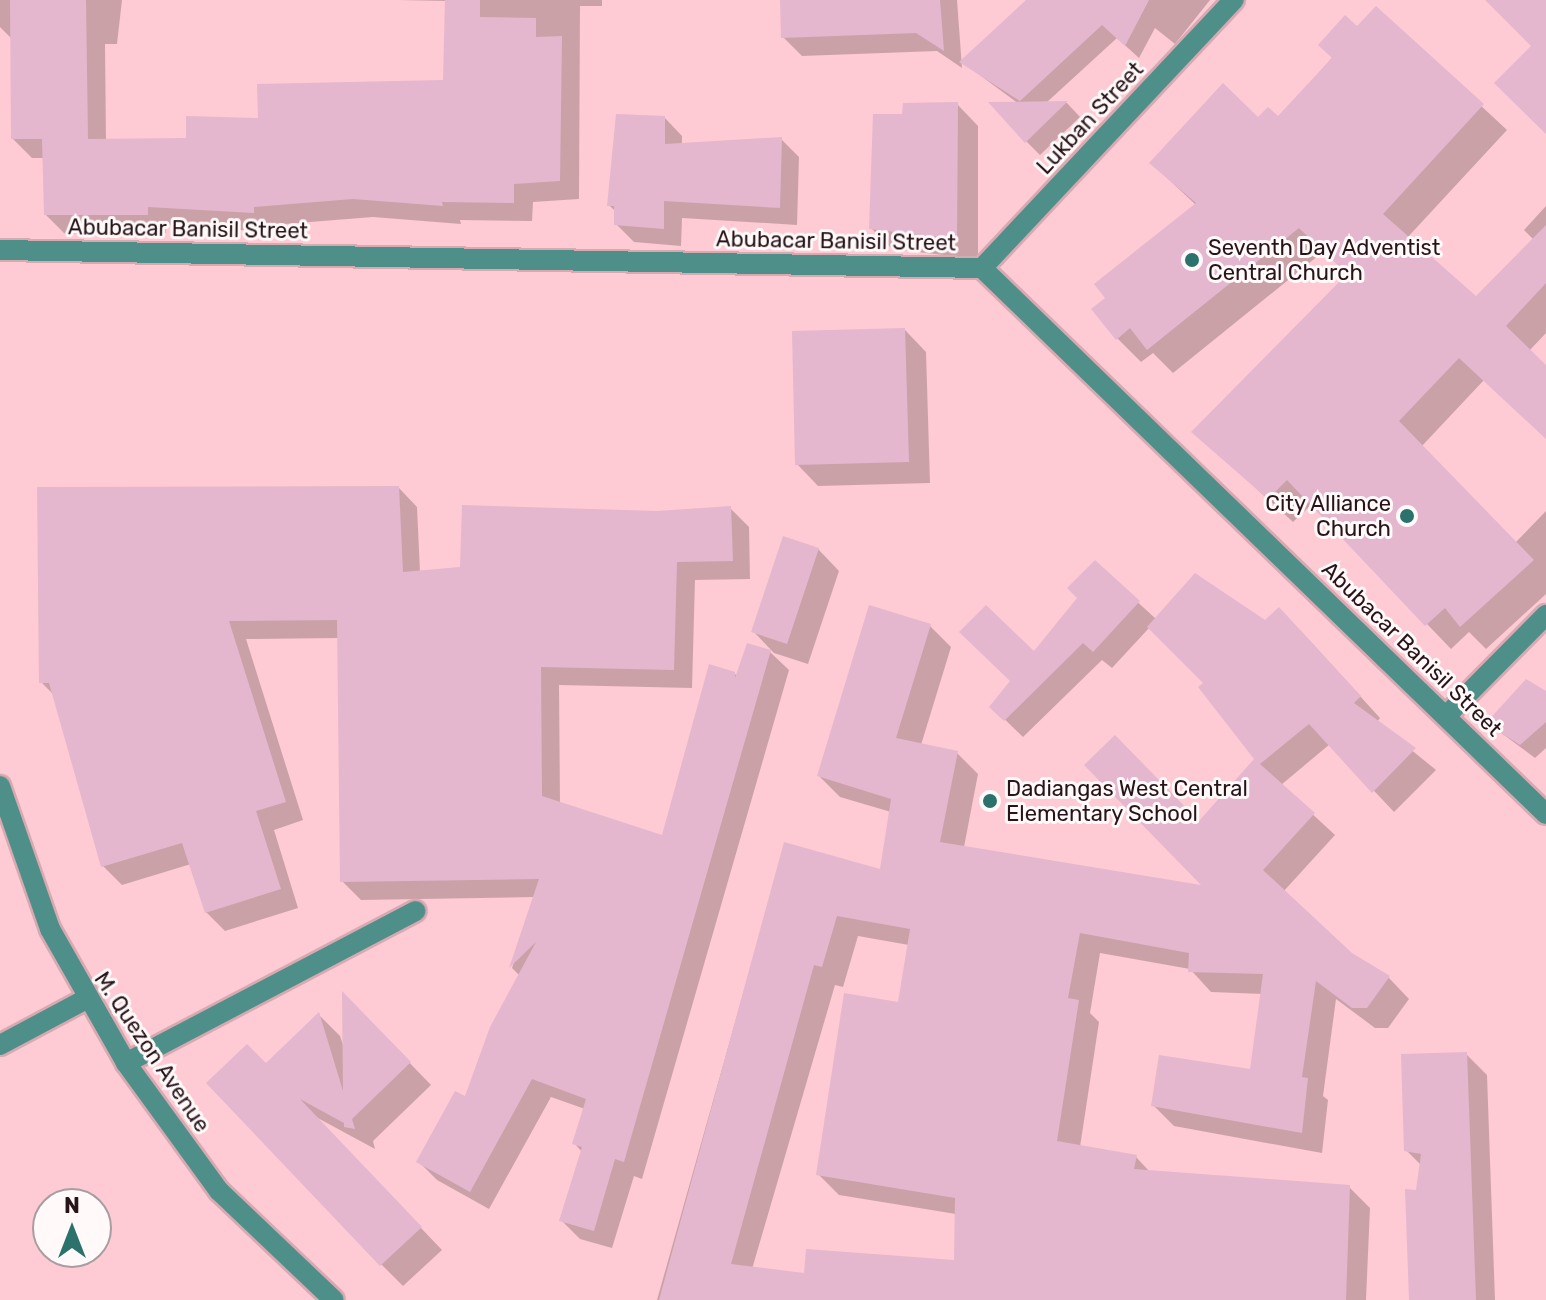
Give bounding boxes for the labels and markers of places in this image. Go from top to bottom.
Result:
place label: Seventh Day Adventist Central Church [1208,234,1442,286]
marker: Seventh Day Adventist Central Church [1183,251,1201,269]
place label: City Alliance Church [1264,490,1391,542]
marker: City Alliance Church [1398,507,1416,525]
place label: Dadiangas West Central Elementary School [1006,775,1248,826]
marker: Dadiangas West Central Elementary School [981,792,999,810]

